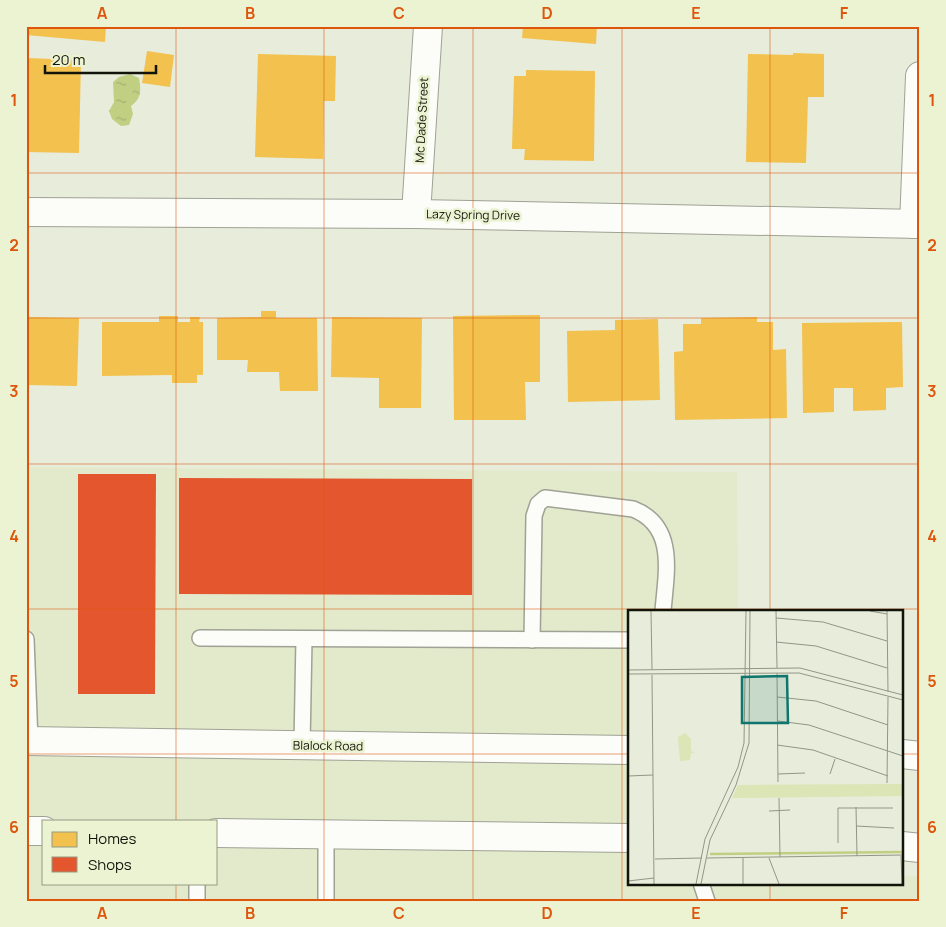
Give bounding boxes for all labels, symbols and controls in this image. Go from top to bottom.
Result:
text: A [97,2,108,24]
text: B [245,2,255,24]
text: C [393,2,405,24]
text: D [541,2,553,24]
text: E [691,2,701,24]
text: F [840,2,849,24]
scale bar [45,42,156,74]
text: 20 m [52,49,85,70]
street label: Mc Dade Street [411,77,432,163]
text: 1 [10,89,18,111]
text: 1 [928,89,936,111]
street label: Lazy Spring Drive [426,205,520,224]
text: 2 [9,234,19,256]
text: 2 [927,234,937,256]
text: 3 [9,380,19,402]
text: 3 [927,380,937,402]
text: 4 [9,525,19,547]
text: 4 [927,525,937,547]
inset map [628,610,904,884]
text: 5 [9,670,19,692]
text: 5 [927,670,937,692]
street label: Blalock Road [293,736,363,755]
text: 6 [9,816,19,838]
text: 6 [927,816,937,838]
legend [42,820,218,884]
text: Homes [88,828,137,849]
text: Shops [88,854,132,875]
text: A [97,902,108,924]
text: B [245,902,255,924]
text: C [393,902,405,924]
text: D [541,902,553,924]
text: E [691,902,701,924]
text: F [840,902,849,924]

